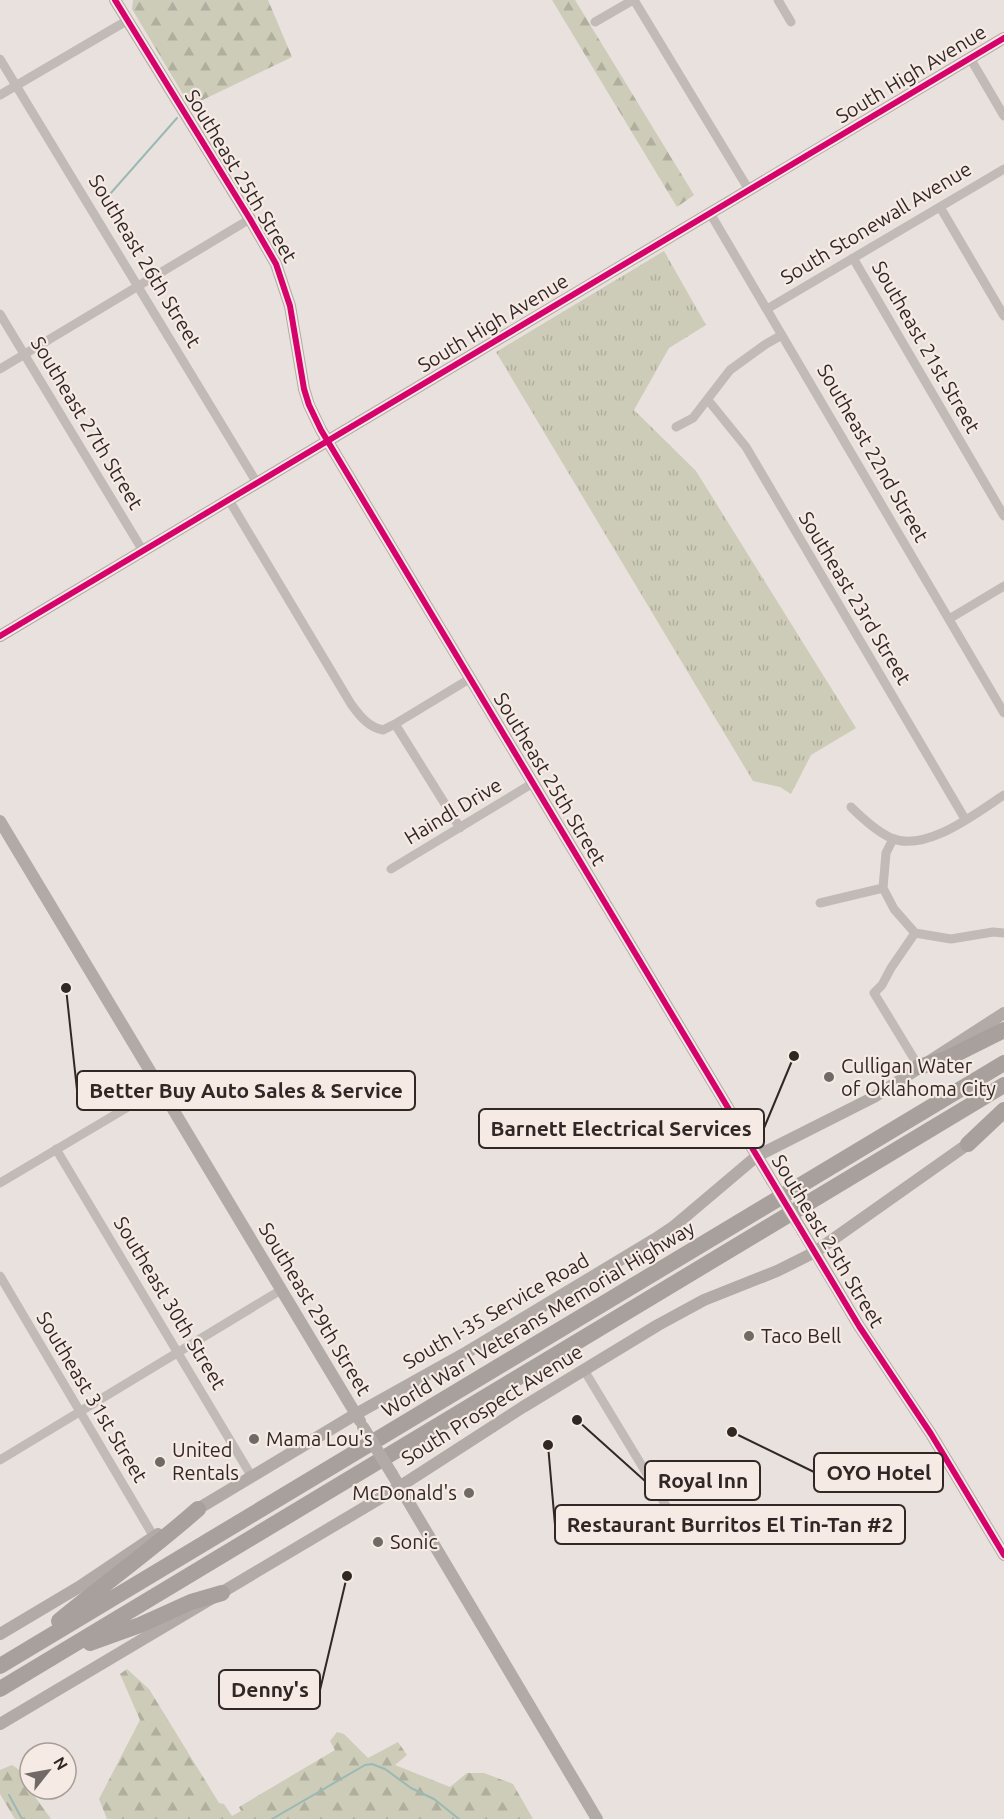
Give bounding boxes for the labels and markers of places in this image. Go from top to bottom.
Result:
place label: Culligan Water of Oklahoma City [841,1054,996,1100]
marker: Culligan Water of Oklahoma City [822,1070,836,1084]
callout: Better Buy Auto Sales & Service [77,1071,415,1110]
callout: Barnett Electrical Services [479,1109,764,1148]
place label: Taco Bell [761,1324,841,1347]
marker: Taco Bell [742,1329,756,1343]
place label: Mama Lou's [266,1427,373,1450]
marker: Mama Lou's [247,1432,261,1446]
place label: United Rentals [172,1438,239,1484]
callout: OYO Hotel [814,1453,943,1492]
marker: United Rentals [153,1455,167,1469]
callout: Royal Inn [645,1461,760,1500]
place label: McDonald's [352,1481,457,1504]
marker: McDonald's [462,1486,476,1500]
callout: Restaurant Burritos El Tin-Tan #2 [555,1505,905,1544]
place label: Sonic [390,1530,438,1553]
marker: Sonic [371,1535,385,1549]
callout: Denny's [219,1670,320,1709]

